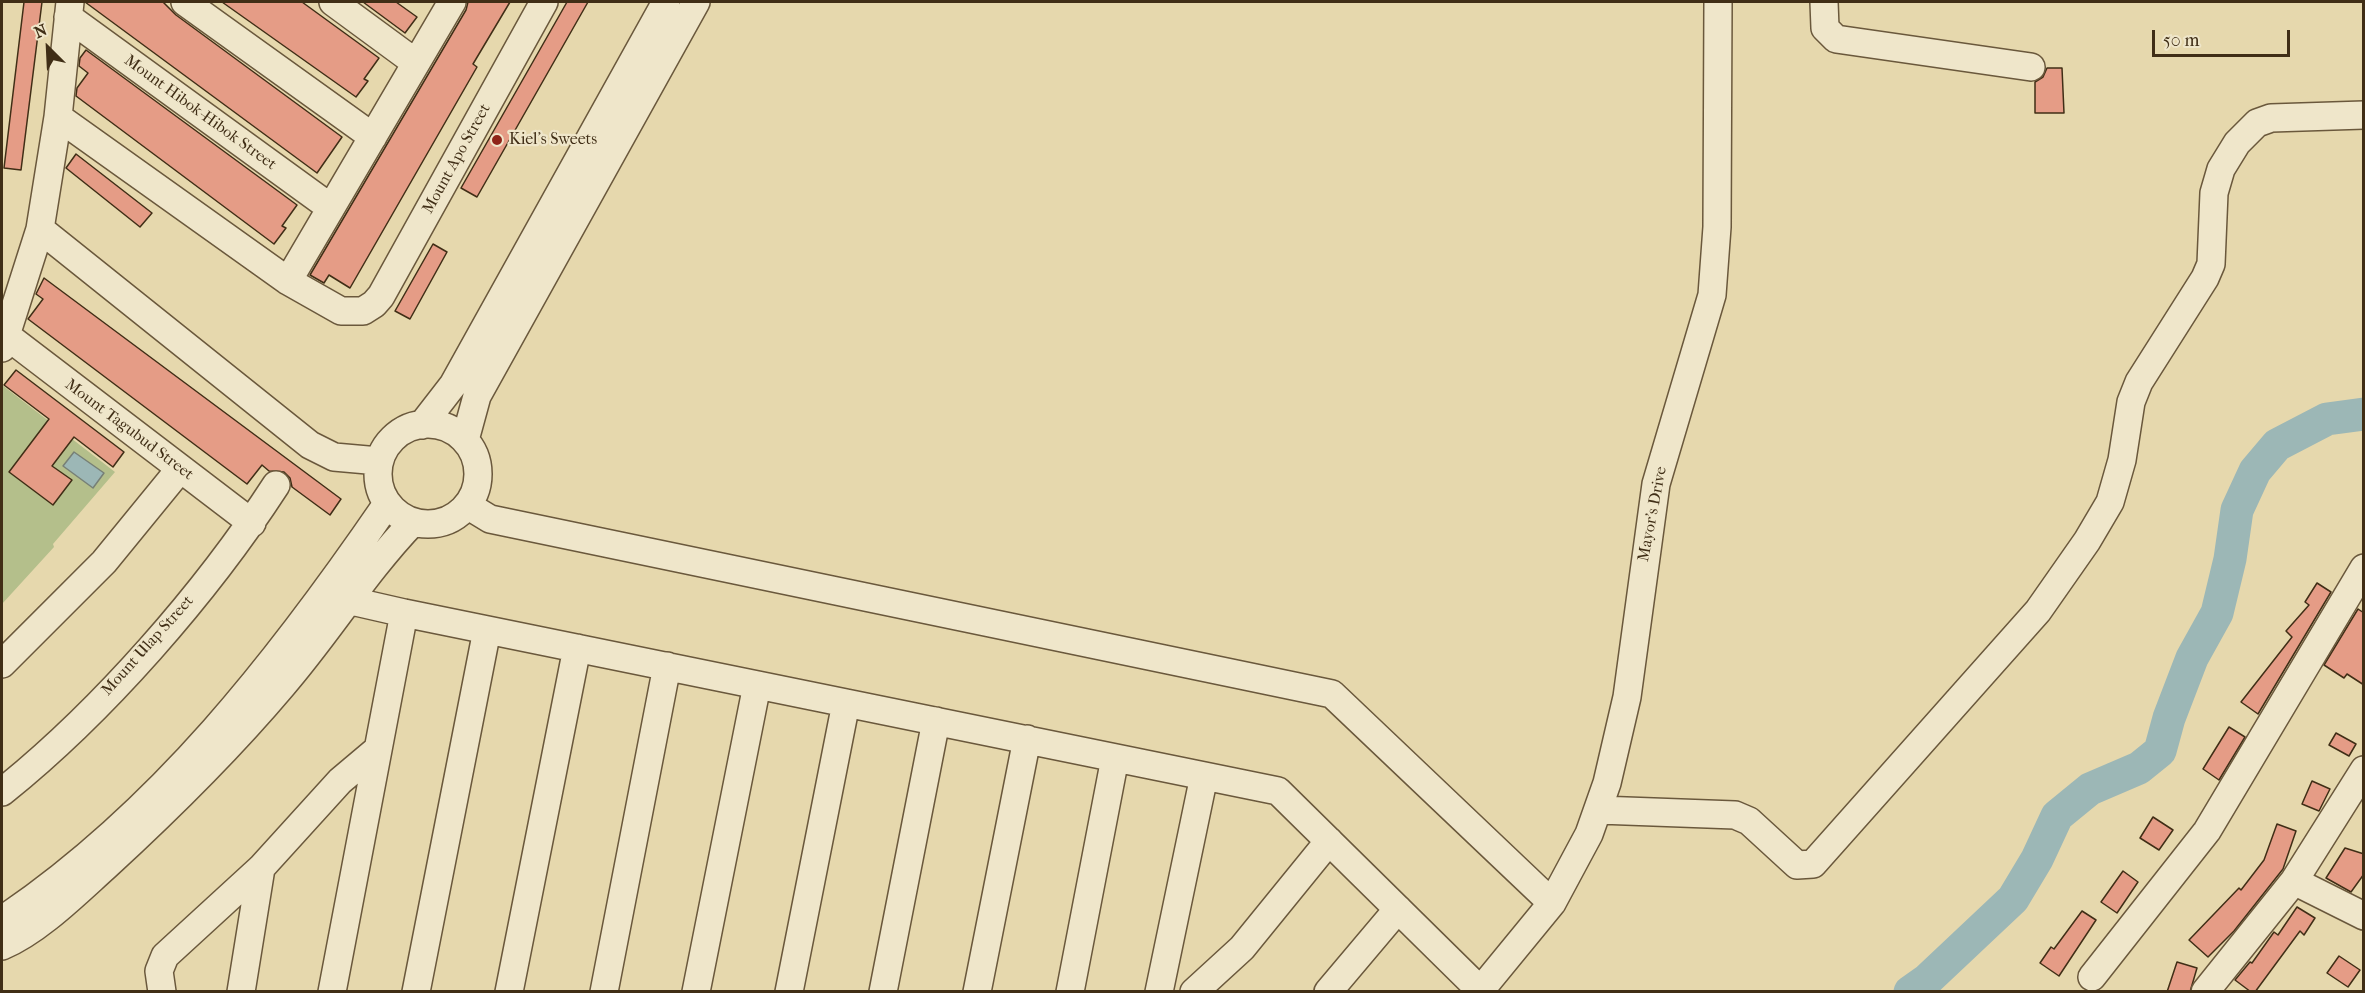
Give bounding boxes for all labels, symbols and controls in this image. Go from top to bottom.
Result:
north arrow [18,18,78,78]
scale bar [2155,18,2293,56]
text: N [31,20,50,42]
text: 50 m [2163,30,2199,51]
street label: Mount Hibok-Hibok Street [120,51,280,175]
street label: Mount Apo Street [419,101,495,217]
place label: Kiel's Sweets [509,130,597,150]
marker: Kiel's Sweets [490,133,504,147]
street label: Mount Tagubud Street [61,375,197,485]
street label: Mayor's Drive [1634,465,1672,563]
street label: Mount Ulap Street [98,592,198,700]

